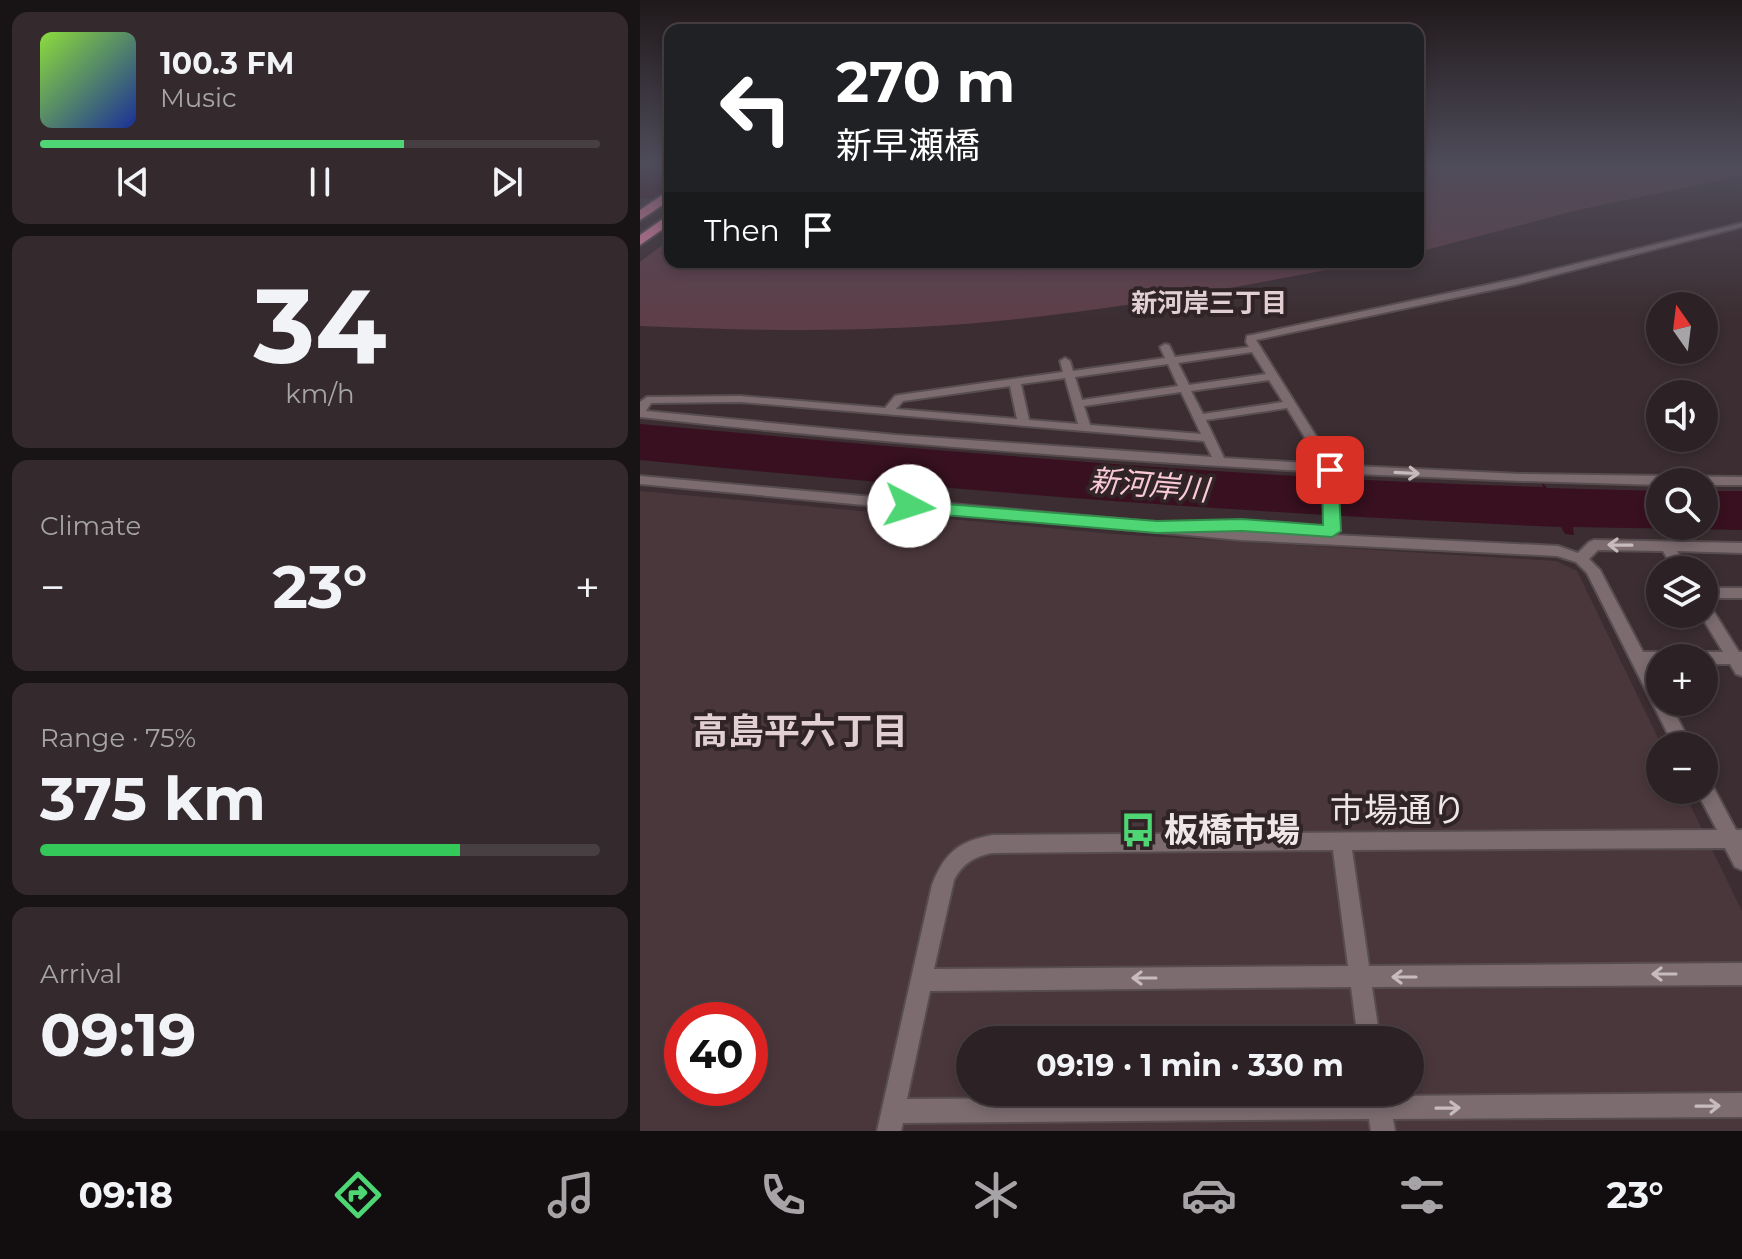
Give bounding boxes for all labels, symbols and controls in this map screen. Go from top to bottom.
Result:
text: 100.3 FM [160,45,294,82]
text: 270 m [836,48,1015,116]
icon: left [704,56,808,160]
text: Music [160,82,237,114]
text: 新早瀬橋 [836,123,980,167]
icon: previous [111,160,155,204]
icon: pause [298,160,342,204]
icon: next [485,160,529,204]
icon: arrive [796,208,840,252]
text: Then [704,212,780,249]
text: 34 [253,262,387,389]
district label: 新河岸三丁目 [1131,287,1287,319]
north arrow [1646,292,1718,364]
map controls [1646,292,1718,804]
text: km/h [285,378,355,410]
button: sound [1646,380,1718,452]
pin [1296,436,1364,504]
icon: arrive [1308,448,1352,492]
water label: 新河岸川 [1088,461,1213,509]
position arrow [867,464,951,548]
one-way arrow [1393,465,1420,480]
button: search [1646,468,1718,540]
text: Climate [40,510,141,542]
one-way arrow [1607,538,1634,553]
text: 23° [272,550,368,623]
button: layers [1646,556,1718,628]
text: − [40,560,65,614]
text: + [575,560,600,614]
button: + [1646,644,1718,716]
district label: 高島平六丁目 [692,709,908,753]
text: Range · 75% [40,722,196,754]
button: − [1646,732,1718,804]
text: 375 km [40,762,266,835]
street label: 市場通り [1330,789,1466,831]
place label: 板橋市場 [1164,809,1300,851]
bus stop icon: 板橋市場 [1119,811,1157,849]
text: Arrival [40,958,122,990]
one-way arrow [1651,966,1678,982]
one-way arrow [1391,969,1418,984]
one-way arrow [1131,971,1158,986]
text: 09:19 [40,998,196,1071]
speed limit sign: 40 [664,1002,768,1106]
text: 09:19 · 1 min · 330 m [1036,1047,1344,1084]
one-way arrow [1694,1098,1721,1114]
one-way arrow [1434,1101,1461,1116]
icon: directions [330,1167,386,1223]
icon: music [543,1167,599,1223]
icon: phone [755,1167,811,1223]
icon: climate [968,1167,1024,1223]
icon: car [1181,1167,1237,1223]
icon: filters [1394,1167,1450,1223]
text: 09:18 [78,1173,173,1217]
text: 23° [1607,1173,1664,1217]

